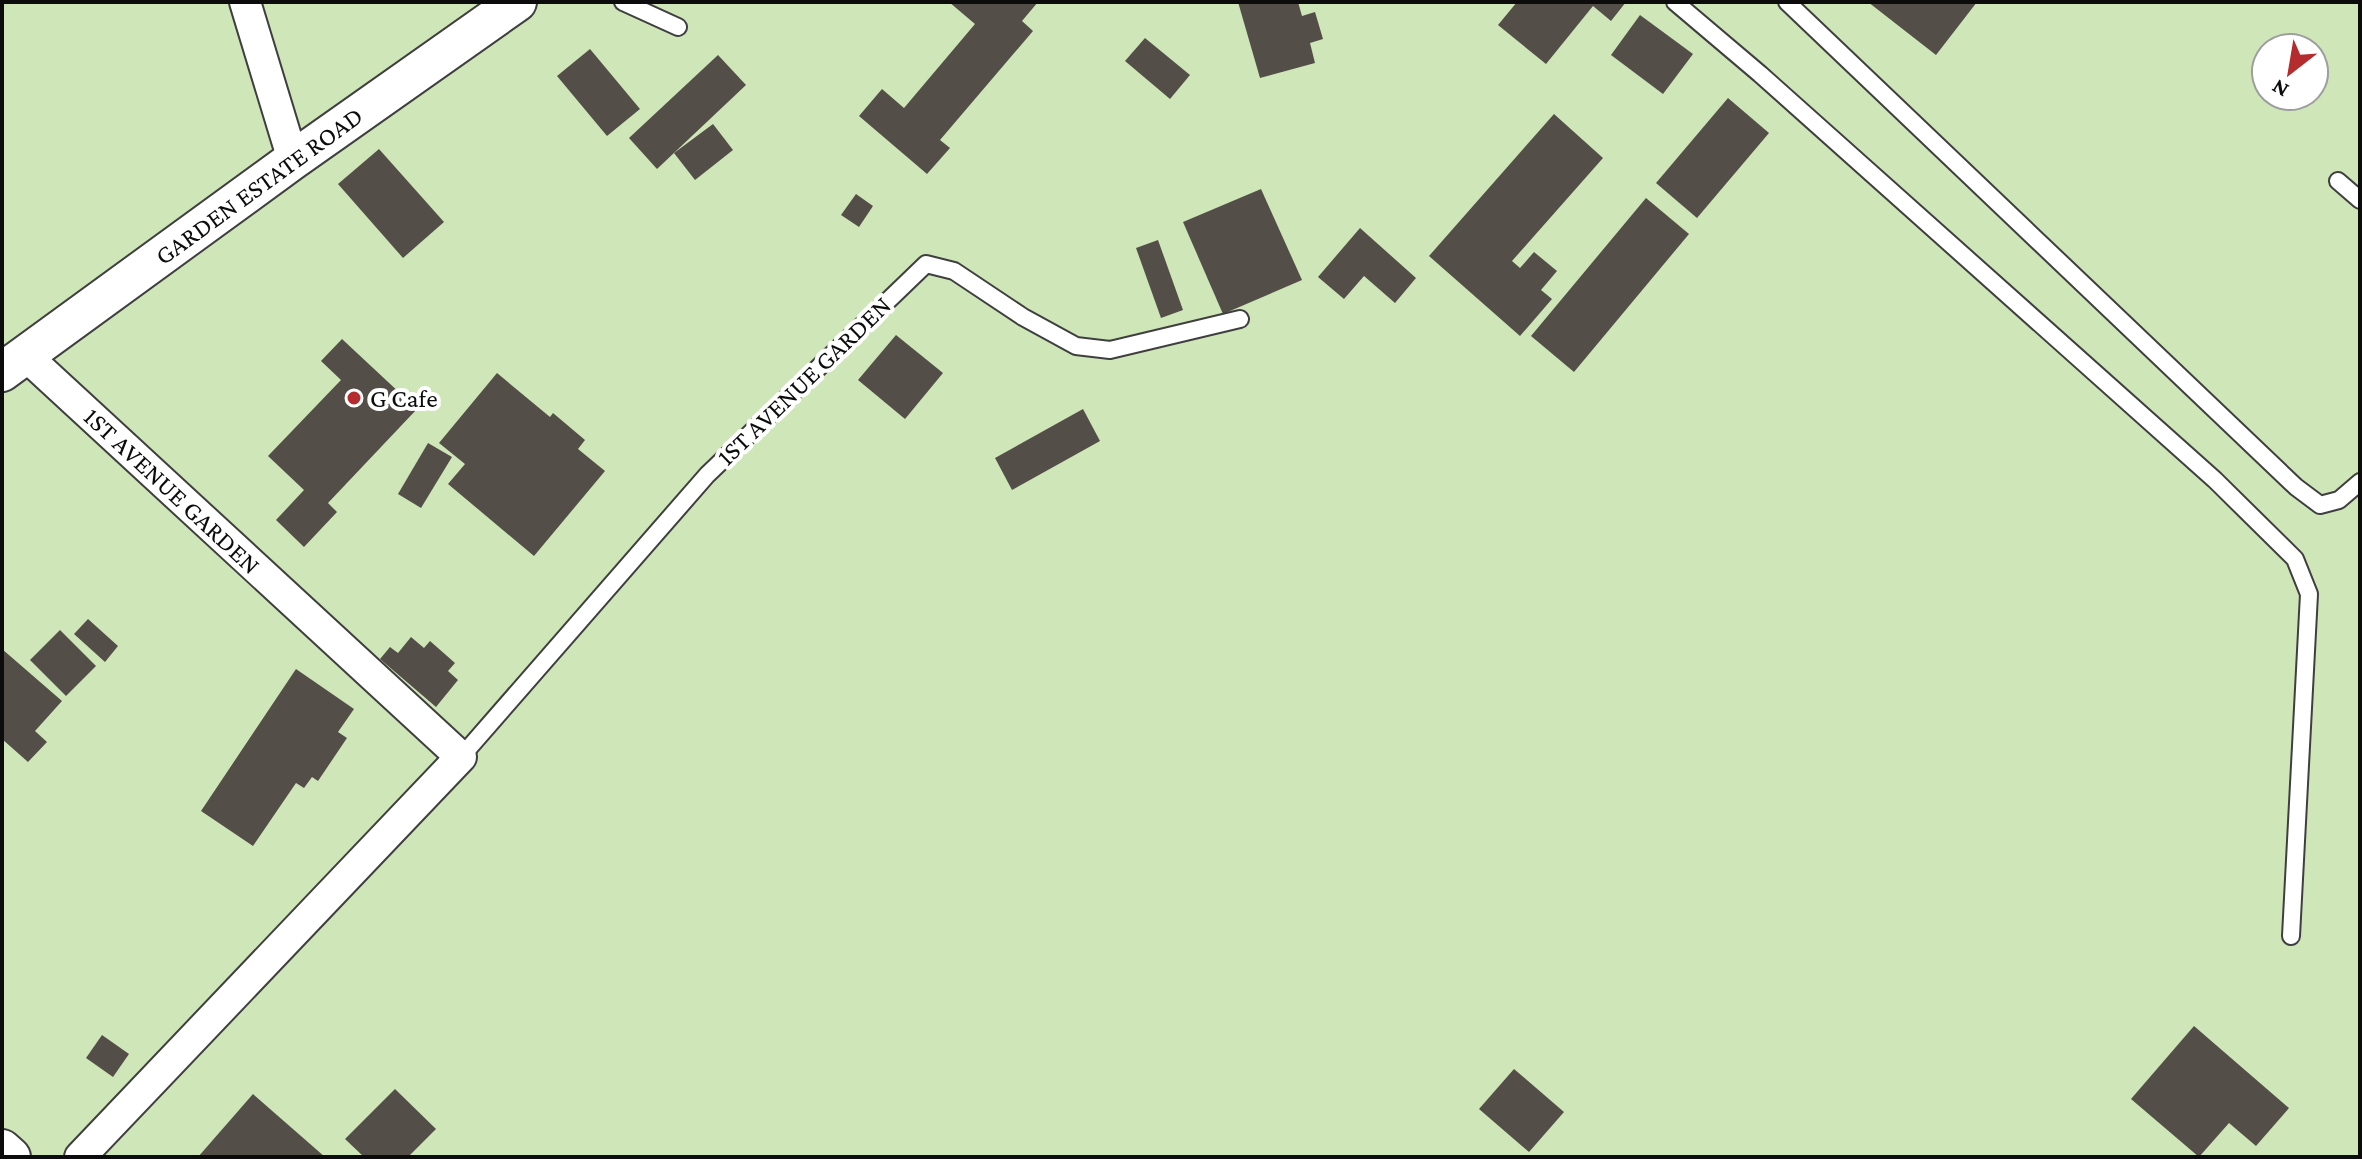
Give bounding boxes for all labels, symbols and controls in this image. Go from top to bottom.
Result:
north arrow [2250,32,2330,112]
text: N [2267,74,2293,103]
street label: GARDEN ESTATE ROAD [150,101,368,271]
street label: 1ST AVENUE GARDEN [711,291,897,471]
place label: G Cafe [370,384,438,413]
marker: G Cafe [345,389,363,407]
street label: 1ST AVENUE GARDEN [78,402,266,580]

